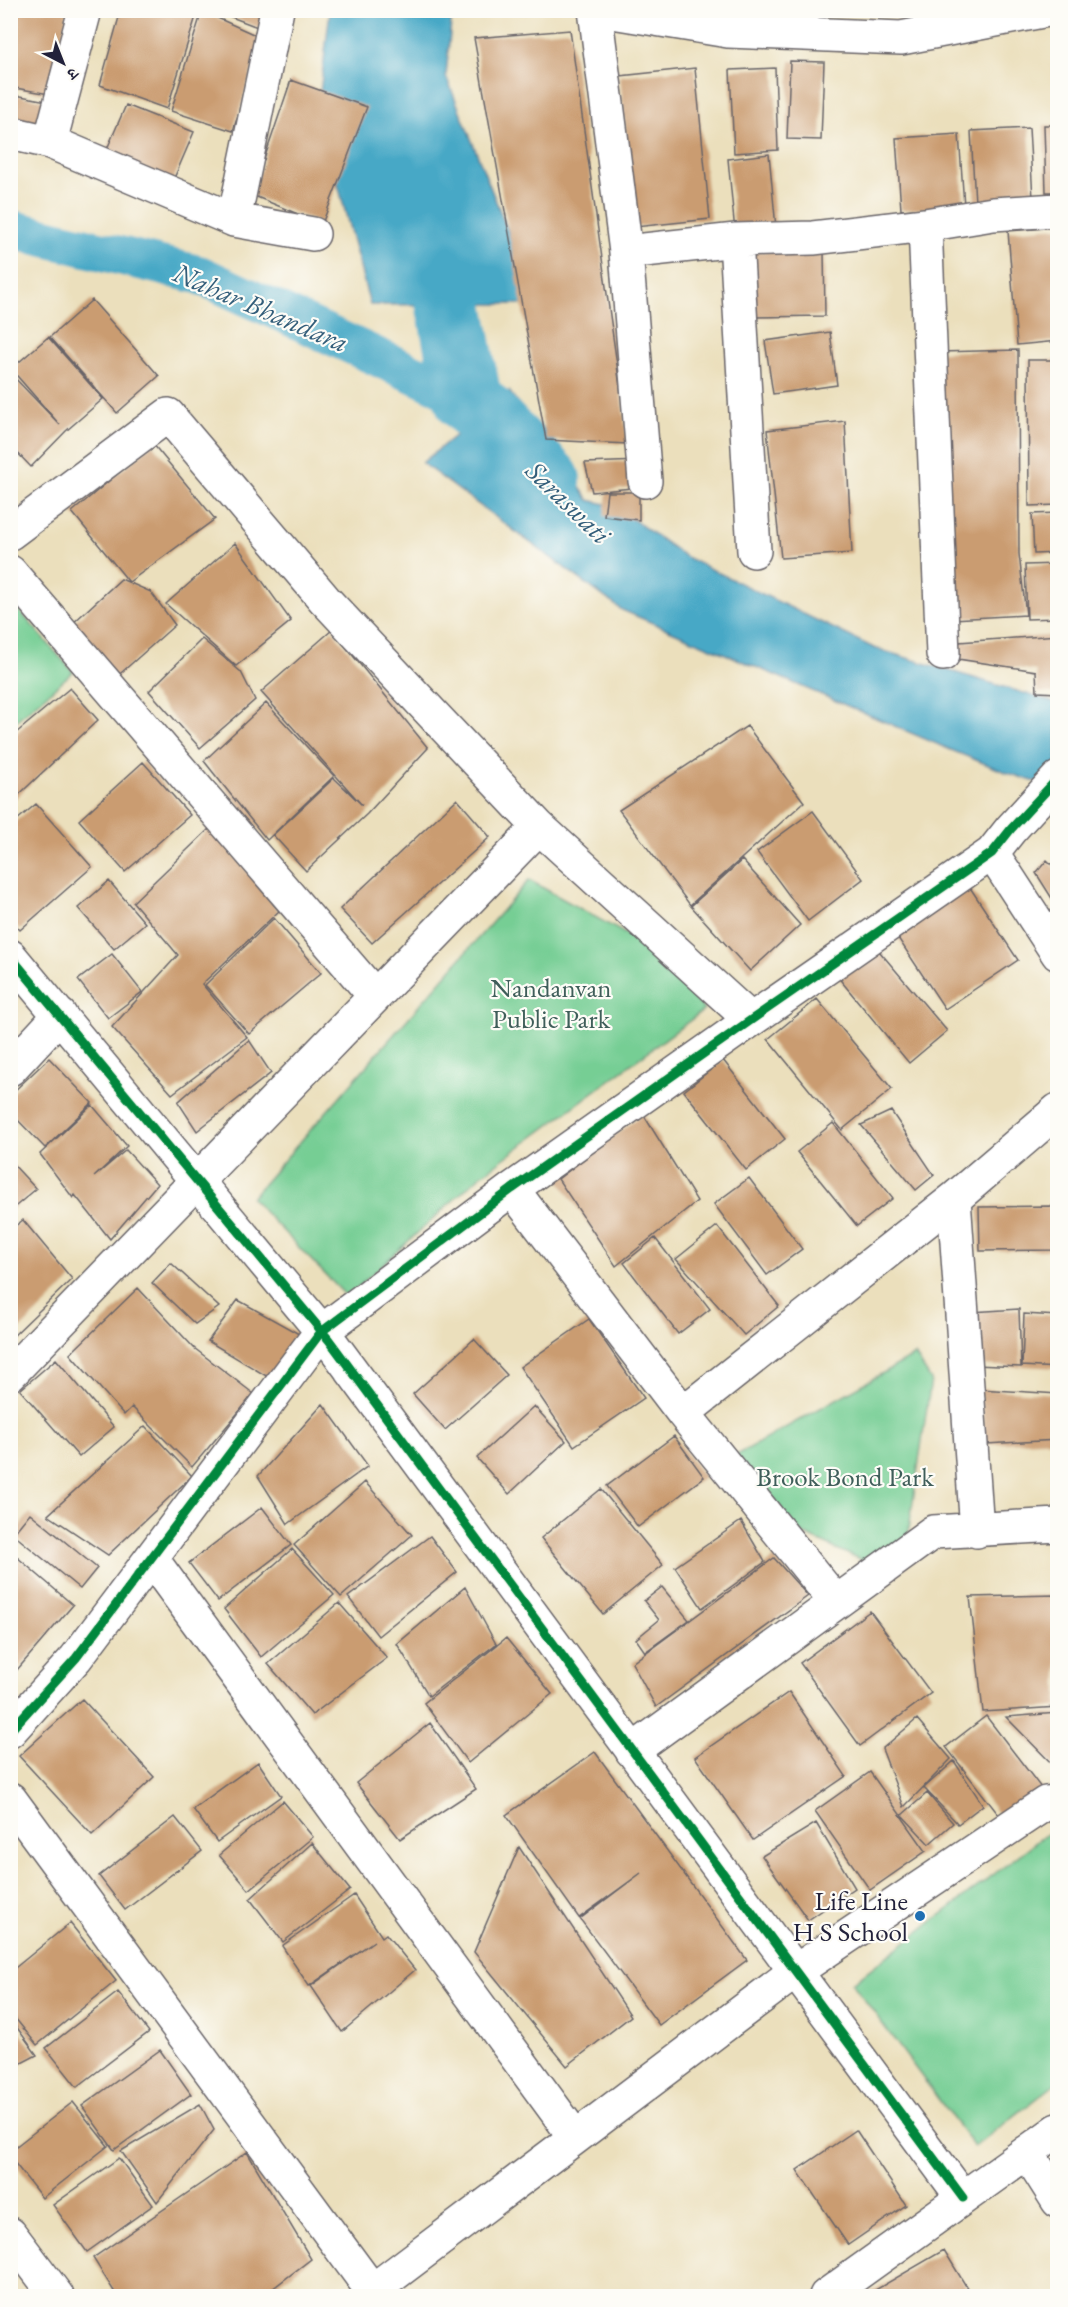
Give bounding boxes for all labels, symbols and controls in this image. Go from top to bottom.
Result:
north arrow [33,33,93,93]
text: उ [61,63,84,86]
water label: Nahar Bhandara [167,254,354,360]
water label: Saraswati [518,452,620,553]
park label: Nandanvan Public Park [491,970,611,1036]
park label: Brook Bond Park [756,1459,934,1494]
place label: Life Line H S School [793,1883,908,1949]
marker: Life Line H S School [913,1909,927,1923]

